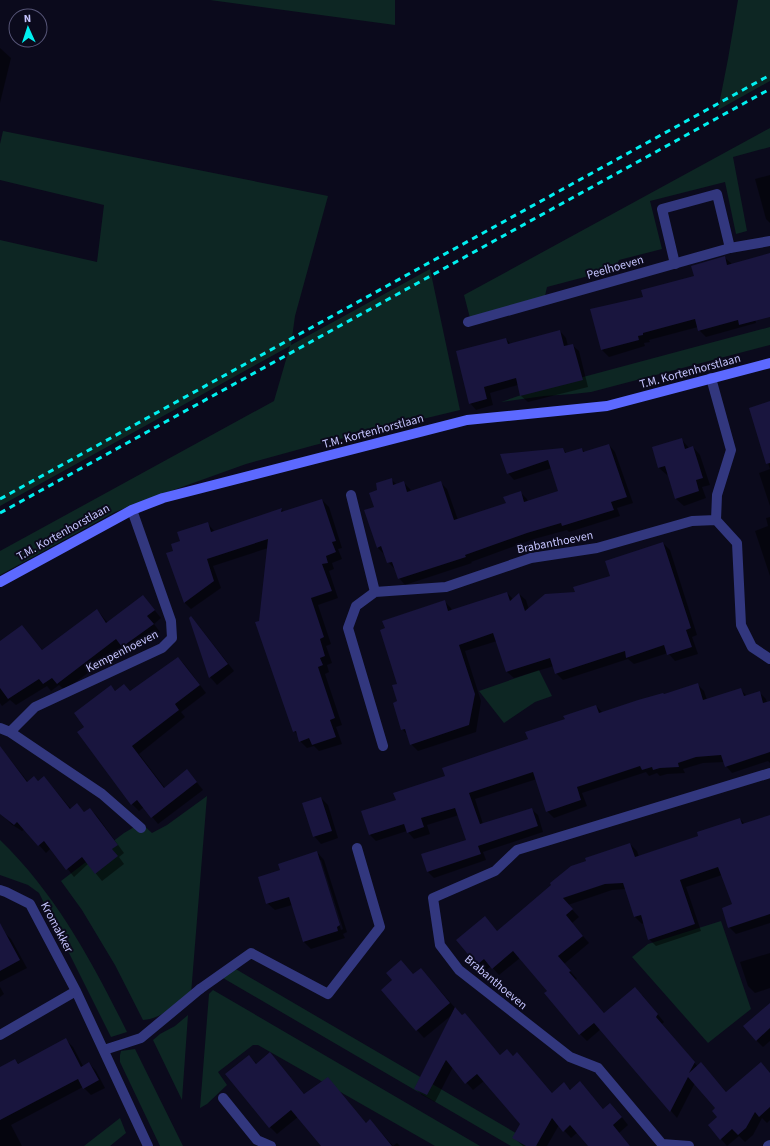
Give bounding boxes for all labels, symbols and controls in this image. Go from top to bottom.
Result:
north arrow [8,8,48,48]
text: N [23,11,32,26]
street label: Peelhoeven [585,251,646,284]
street label: T.M. Kortenhorstlaan [638,350,743,393]
street label: T.M. Kortenhorstlaan [321,410,426,453]
street label: T.M. Kortenhorstlaan [14,500,113,565]
street label: Brabanthoeven [516,527,595,558]
street label: Kempenhoeven [83,626,161,677]
street label: Kromakker [36,899,77,956]
street label: Brabanthoeven [461,951,531,1014]

